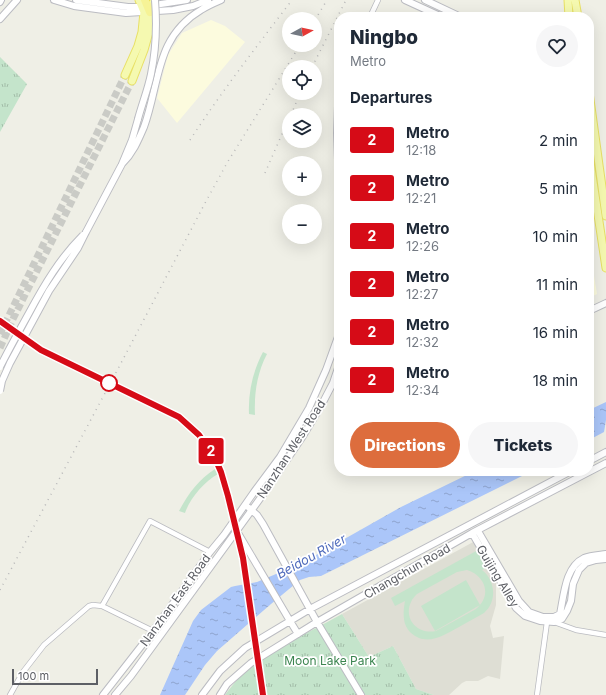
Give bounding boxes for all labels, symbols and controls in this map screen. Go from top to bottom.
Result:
north arrow [282,12,322,52]
map controls [282,12,322,244]
button: heart [536,25,578,67]
text: Ningbo [350,26,418,49]
text: Metro [350,53,386,69]
button: locate [282,60,322,100]
text: Departures [350,88,432,107]
button: layers [282,108,322,148]
text: Metro [406,123,449,142]
text: 2 [368,131,376,148]
text: 2 min [539,131,578,150]
text: 12:18 [406,142,436,158]
button: + [282,156,322,196]
text: Metro [406,171,449,190]
text: 2 [368,179,376,196]
text: 5 min [539,179,578,198]
text: 12:21 [406,190,436,206]
button: − [282,204,322,244]
text: Metro [406,219,449,238]
text: 2 [368,227,376,244]
text: 10 min [533,227,578,246]
text: 12:26 [406,238,439,254]
text: Metro [406,267,449,286]
text: 2 [368,275,376,292]
text: 11 min [536,275,578,294]
text: 12:27 [406,286,438,302]
text: Metro [406,315,449,334]
text: 2 [368,323,376,340]
text: 16 min [533,323,578,342]
text: 12:32 [406,334,439,350]
text: Metro [406,363,449,382]
text: 2 [368,371,376,388]
text: 18 min [533,371,578,390]
unlabelled marker [100,374,118,392]
text: 12:34 [406,382,439,398]
street label: Nanzhan West Road [254,397,328,501]
button: Directions [350,422,460,468]
button: Tickets [468,422,578,468]
line badge: 2 [198,438,224,464]
text: 2 [207,442,215,459]
water label: Beidou River [273,530,350,582]
street label: Changchun Road [361,540,453,602]
street label: Guijing Alley [473,542,523,610]
street label: Nanzhan East Road [137,551,213,649]
park label: Moon Lake Park [284,653,376,668]
scale bar [12,667,98,686]
text: 100 m [18,669,49,683]

